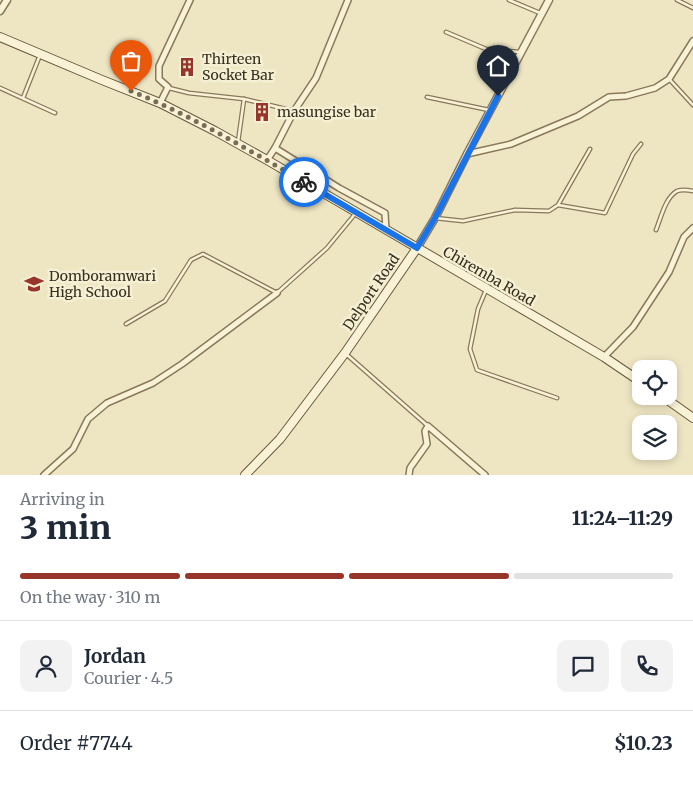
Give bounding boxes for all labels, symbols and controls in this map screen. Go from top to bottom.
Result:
pin [110,40,152,91]
pin [477,45,519,96]
icon: bag [117,47,145,75]
place label: Thirteen Socket Bar [202,50,274,84]
icon: home [484,52,512,80]
building icon: Thirteen Socket Bar [176,56,198,78]
building icon: masungise bar [251,101,273,123]
place label: masungise bar [277,103,376,121]
courier [279,157,329,207]
icon: bike [290,168,318,196]
street label: Chiremba Road [440,242,539,310]
street label: Delport Road [339,250,403,334]
place label: Domboramwari High School [49,267,156,301]
school or university icon: Domboramwari High School [23,273,45,295]
map controls [632,360,677,460]
button: locate [632,360,677,405]
button: layers [632,415,677,460]
text: Arriving in [20,489,105,509]
text: 11:24–11:29 [572,506,673,530]
text: 3 min [20,508,111,548]
text: On the way · 310 m [20,587,160,607]
button: person [20,640,72,692]
button: chat [557,640,609,692]
button: phone [621,640,673,692]
text: Jordan [84,644,146,668]
text: Courier · 4.5 [84,668,173,688]
text: Order #7744 [20,731,133,755]
text: $10.23 [614,731,673,755]

